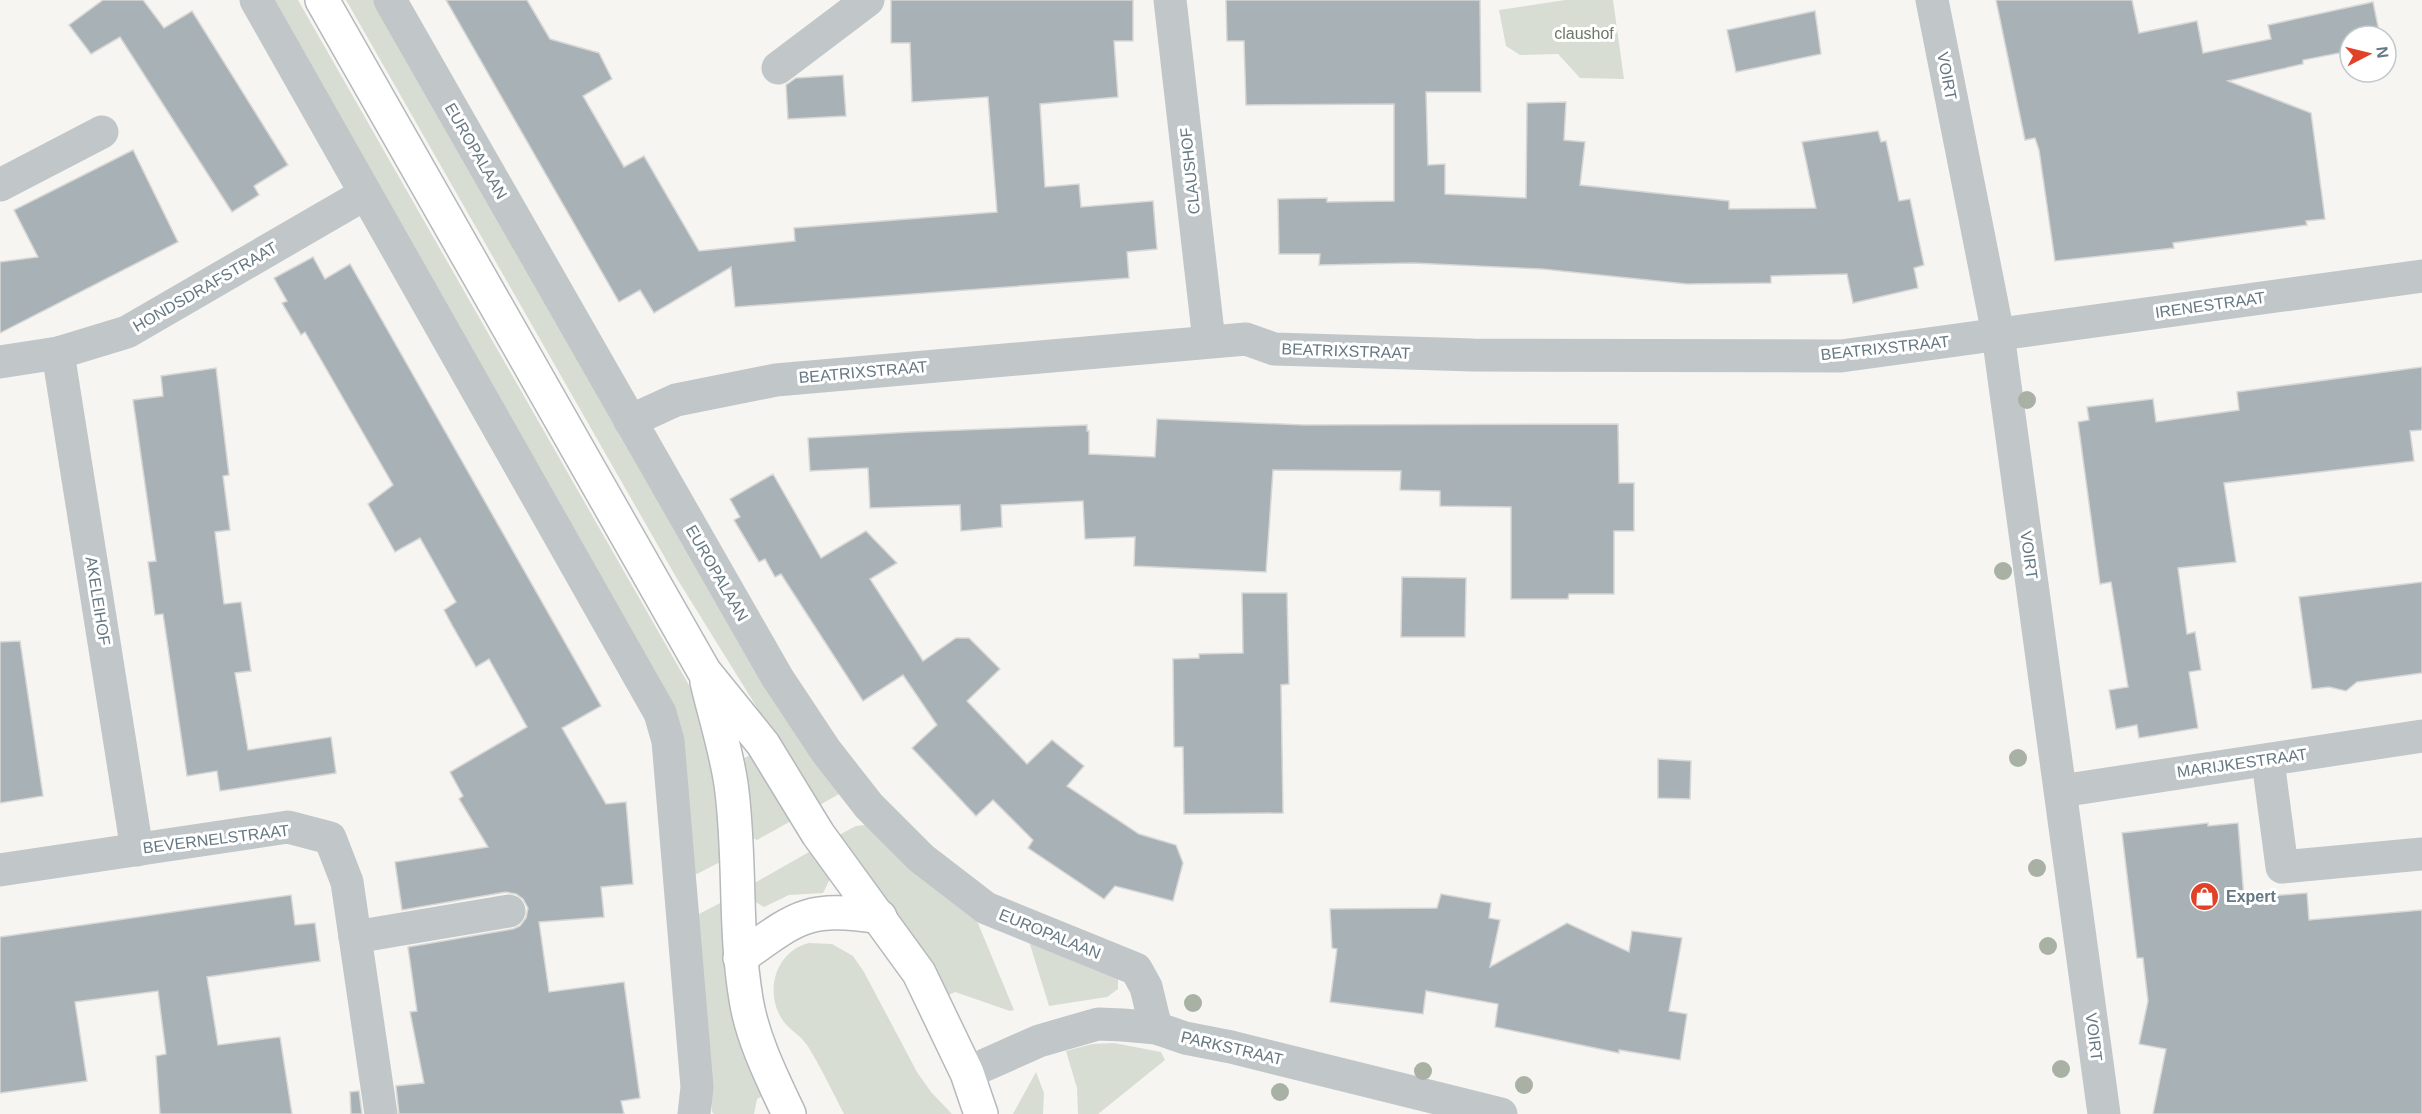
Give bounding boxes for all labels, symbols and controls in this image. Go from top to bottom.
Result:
north arrow [2338,24,2398,84]
park label: claushof [1554,25,1614,42]
text: N [2373,45,2392,59]
street label: VOIRT [1934,51,1960,102]
street label: EUROPALAAN [442,100,510,202]
street label: CLAUSHOF [1177,127,1203,215]
street label: HONDSDRAFSTRAAT [130,239,280,335]
street label: IRENESTRAAT [2154,289,2266,321]
street label: BEATRIXSTRAAT [1820,333,1950,363]
street label: BEATRIXSTRAAT [1281,340,1411,362]
street label: BEATRIXSTRAAT [798,358,928,386]
street label: EUROPALAAN [683,522,751,624]
street label: VOIRT [2017,530,2041,580]
street label: AKELEIHOF [83,555,113,647]
street label: MARIJKESTRAAT [2176,745,2308,781]
street label: BEVERNELSTRAAT [142,822,290,856]
shop icon: Expert [2189,880,2221,912]
place label: Expert [2226,888,2276,905]
street label: EUROPALAAN [997,906,1103,962]
street label: VOIRT [2083,1012,2105,1062]
street label: PARKSTRAAT [1179,1028,1285,1068]

